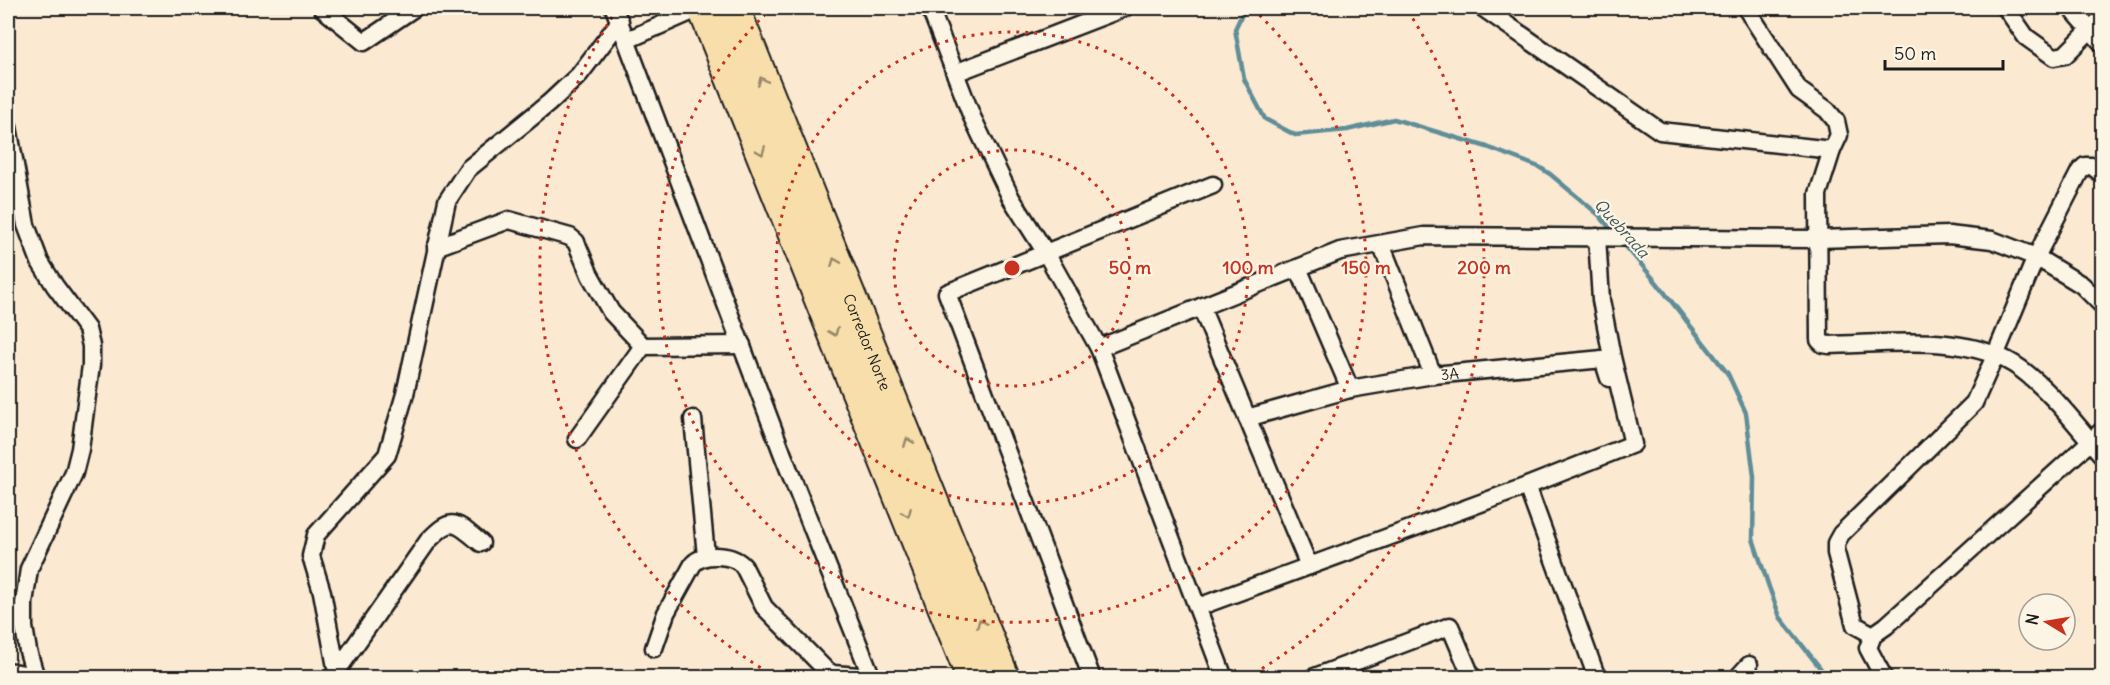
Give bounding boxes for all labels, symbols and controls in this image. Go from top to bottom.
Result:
scale bar [1885,33,2004,71]
text: 50 m [1894,42,1936,65]
one-way arrow [757,76,769,87]
one-way arrow [754,145,767,156]
water label: Quebrada [1590,194,1654,262]
text: 50 m [1109,256,1151,279]
text: 100 m [1223,256,1274,279]
text: 150 m [1341,256,1391,279]
text: 200 m [1457,256,1511,279]
one-way arrow [830,257,842,268]
centre of rings [1002,258,1022,278]
street label: Corredor Norte [840,291,896,393]
one-way arrow [827,325,839,336]
street label: 3A [1440,363,1460,384]
one-way arrow [903,438,915,449]
one-way arrow [900,506,912,517]
north arrow [2017,592,2077,652]
text: N [2021,612,2043,626]
one-way arrow [976,619,988,630]

